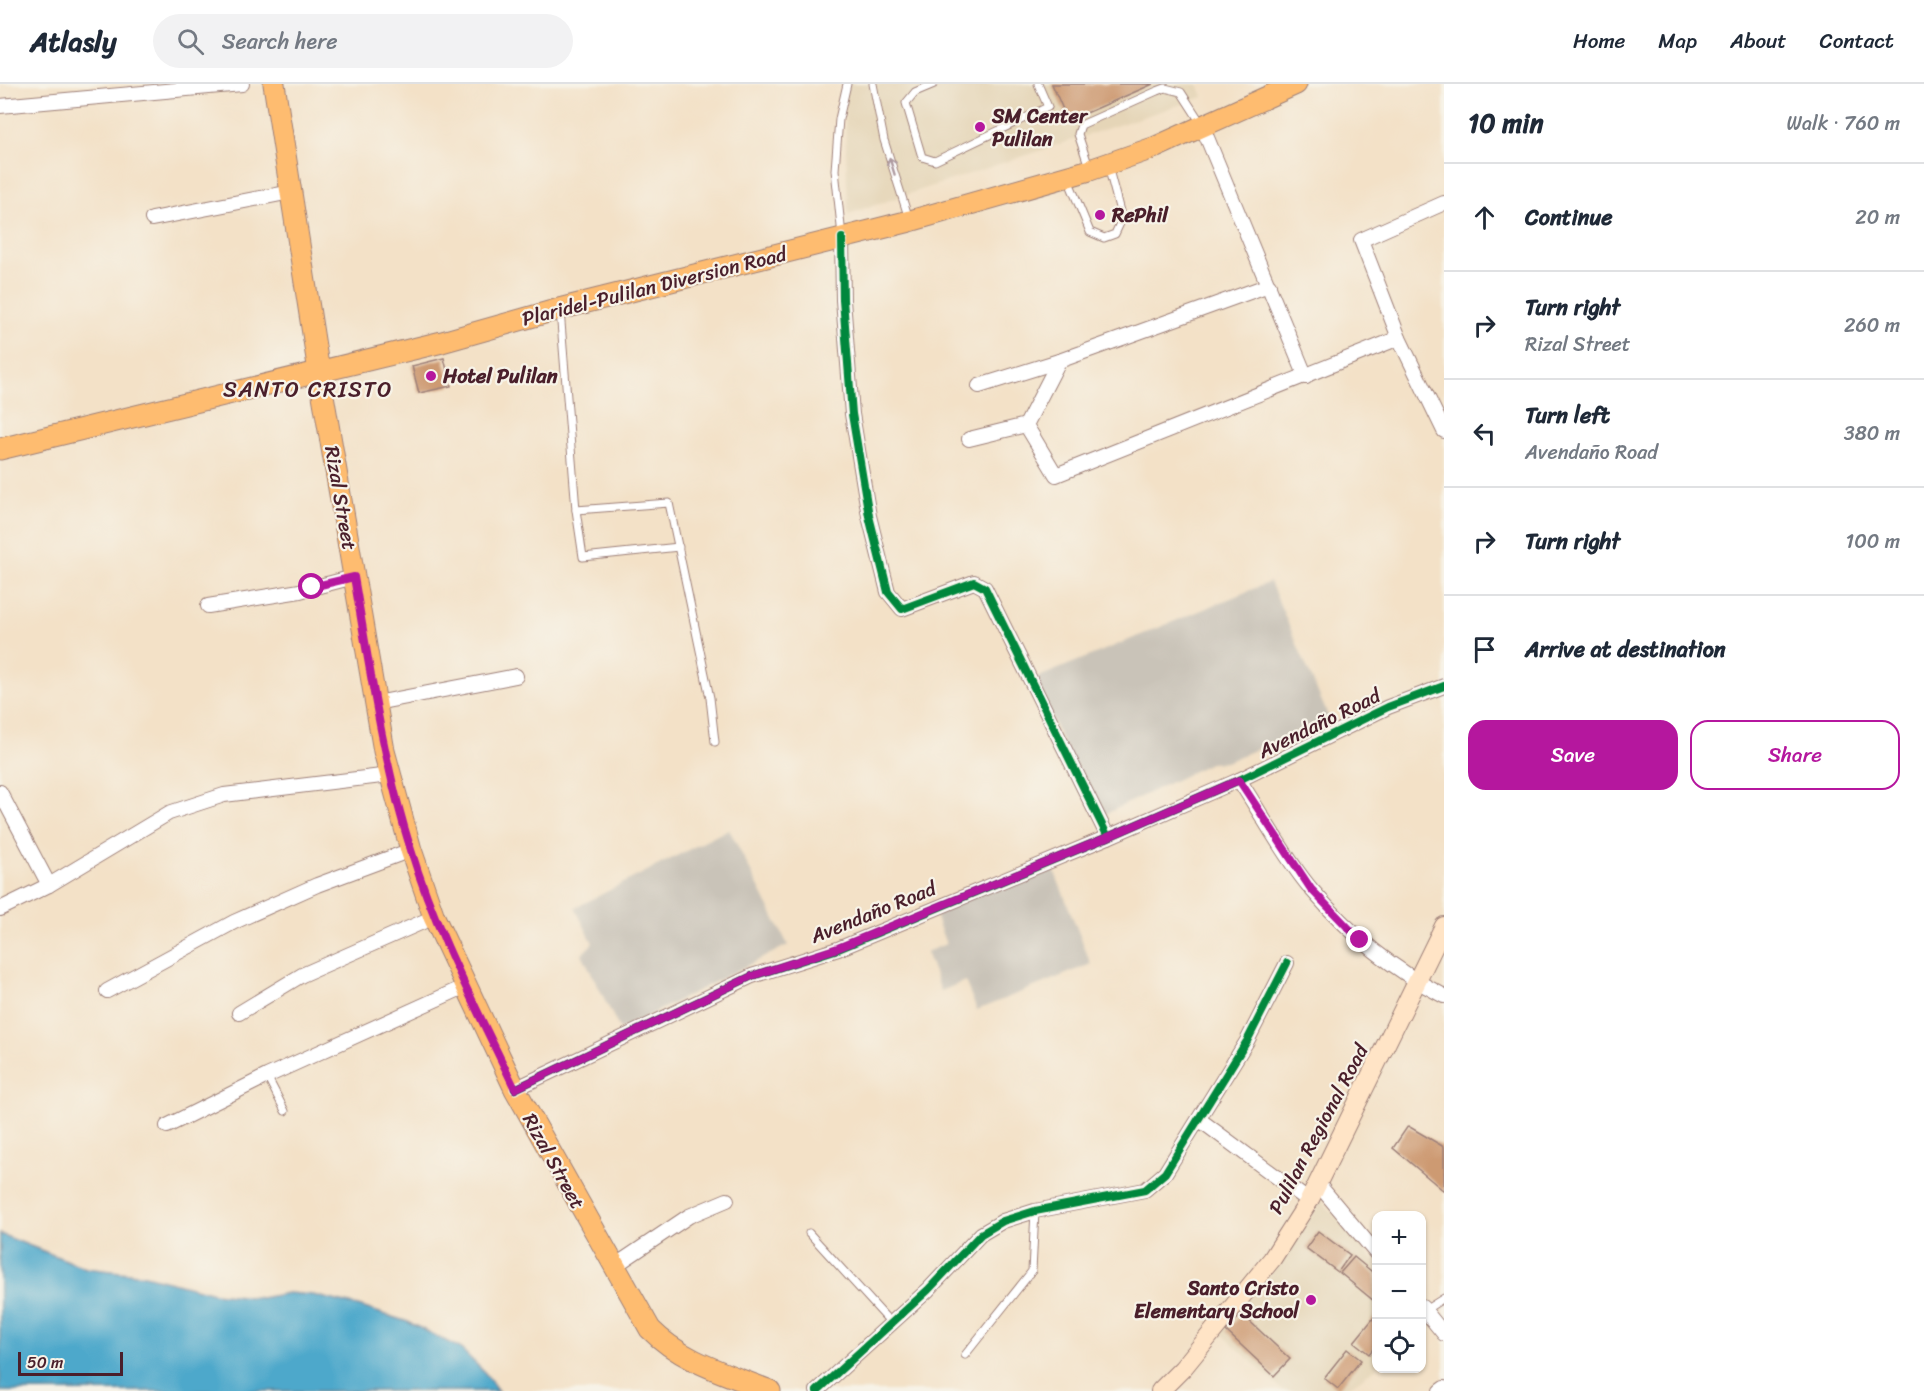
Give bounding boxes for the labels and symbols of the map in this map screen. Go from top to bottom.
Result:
place label: SM Center Pulilan [991,99,1089,157]
marker: SM Center Pulilan [973,120,987,134]
one-way arrow [886,157,897,176]
place label: RePhil [1111,198,1169,233]
marker: RePhil [1093,208,1107,222]
street label: Plaridel-Pulilan Diversion Road [518,236,792,336]
place label: Hotel Pulilan [442,359,558,394]
marker: Hotel Pulilan [424,369,438,383]
district label: SANTO CRISTO [223,370,393,409]
street label: Rizal Street [314,443,367,553]
route start [298,573,324,599]
street label: Avendaño Road [1251,678,1388,769]
street label: Avendaño Road [804,871,943,954]
route end [1346,926,1372,952]
street label: Pulilan Regional Road [1259,1037,1379,1221]
street label: Rizal Street [513,1107,595,1216]
place label: Santo Cristo Elementary School [1134,1271,1300,1329]
marker: Santo Cristo Elementary School [1304,1293,1318,1307]
scale bar [18,1349,123,1376]

